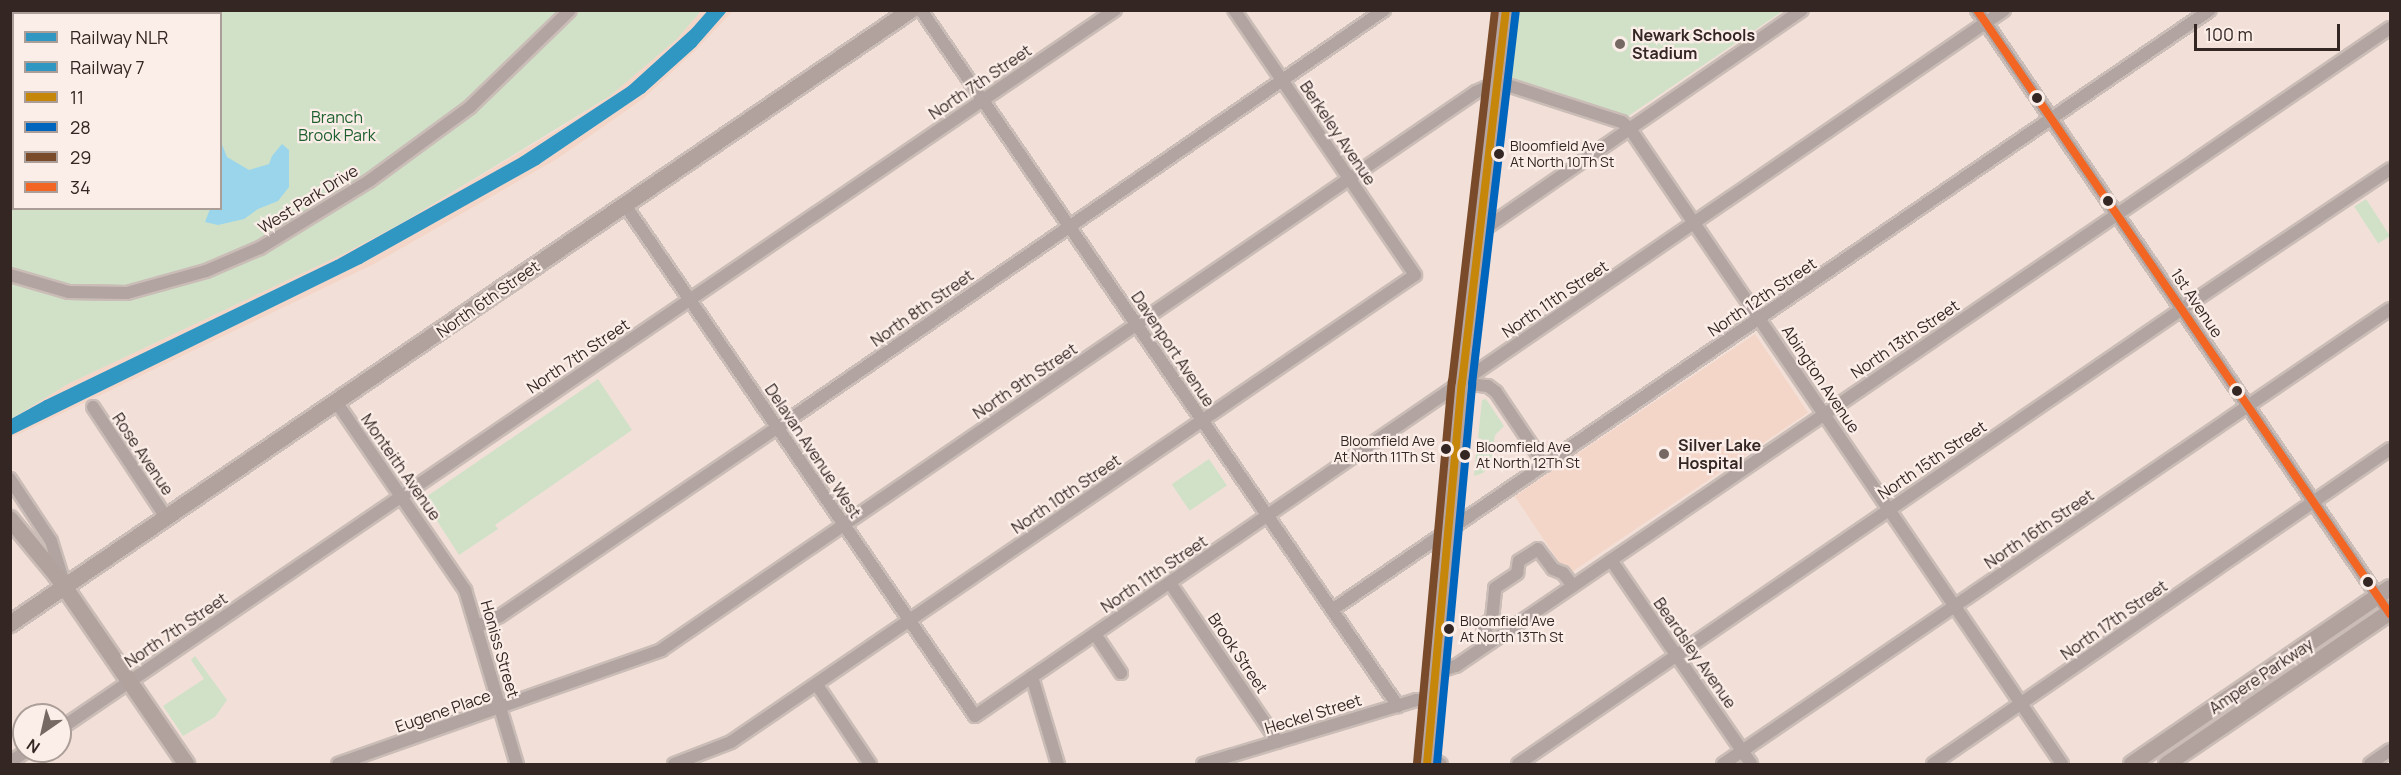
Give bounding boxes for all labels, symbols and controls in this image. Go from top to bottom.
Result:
legend [12,12,222,210]
scale bar [2197,12,2342,50]
text: 100 m [2205,22,2253,46]
text: Railway NLR [70,25,168,49]
place label: Newark Schools Stadium [1632,25,1755,63]
marker: Newark Schools Stadium [1613,37,1627,51]
street label: North 7th Street [925,41,1035,123]
text: Railway 7 [70,55,145,79]
street label: Berkeley Avenue [1296,77,1380,189]
text: 11 [70,85,84,109]
unlabelled marker [2031,92,2043,104]
park label: Branch Brook Park [298,107,376,145]
text: 28 [70,115,91,139]
place label: Bloomfield Ave At North 10Th St [1510,138,1614,170]
text: 29 [70,145,91,169]
marker: Bloomfield Ave At North 10Th St [1493,148,1505,160]
street label: West Park Drive [255,161,361,237]
text: 34 [70,175,91,199]
unlabelled marker [2102,195,2114,207]
street label: North 12th Street [1704,254,1820,340]
street label: North 6th Street [433,256,543,342]
street label: North 11th Street [1498,256,1612,342]
street label: 1st Avenue [2167,265,2227,341]
street label: North 8th Street [867,266,977,350]
street label: Davenport Avenue [1127,288,1219,410]
street label: North 13th Street [1847,296,1963,382]
street label: North 7th Street [523,315,633,397]
street label: Abington Avenue [1778,322,1864,436]
street label: North 9th Street [969,339,1081,423]
street label: Delavan Avenue West [761,380,865,522]
unlabelled marker [2231,385,2243,397]
street label: Rose Avenue [108,409,178,499]
street label: Monteith Avenue [357,410,445,524]
street label: North 15th Street [1874,417,1990,503]
place label: Bloomfield Ave At North 11Th St [1334,433,1435,466]
place label: Silver Lake Hospital [1678,435,1761,473]
place label: Bloomfield Ave At North 12Th St [1476,439,1580,472]
marker: Bloomfield Ave At North 11Th St [1440,443,1452,455]
marker: Silver Lake Hospital [1655,445,1673,463]
marker: Bloomfield Ave At North 12Th St [1459,449,1471,461]
street label: North 10th Street [1008,450,1124,538]
street label: North 16th Street [1981,485,2097,573]
street label: North 11th Street [1097,531,1211,617]
street label: North 17th Street [2057,576,2171,664]
unlabelled marker [2362,576,2374,588]
street label: North 7th Street [121,589,231,671]
street label: Beardsley Avenue [1650,594,1740,712]
street label: Honiss Street [477,598,523,700]
street label: Brook Street [1204,609,1272,697]
place label: Bloomfield Ave At North 13Th St [1460,613,1564,646]
marker: Bloomfield Ave At North 13Th St [1443,623,1455,635]
street label: Ampere Parkway [2205,634,2317,718]
street label: Eugene Place [393,686,493,736]
street label: Heckel Street [1262,690,1364,738]
north arrow [12,703,72,763]
text: N [22,734,44,759]

